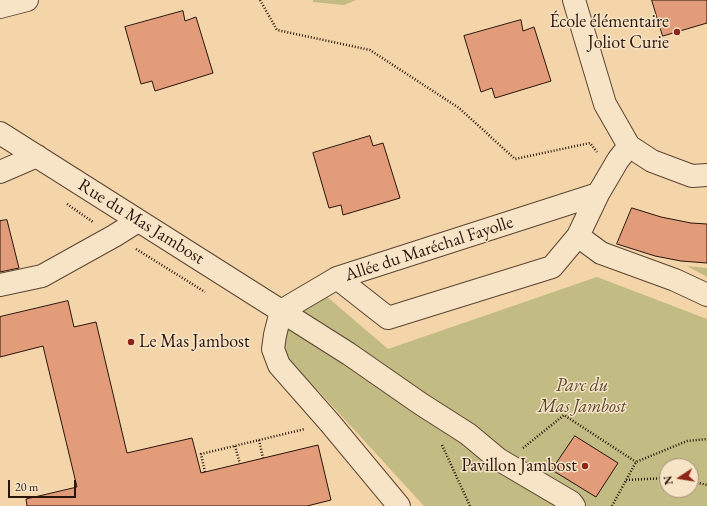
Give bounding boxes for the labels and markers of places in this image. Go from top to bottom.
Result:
place label: École élémentaire Joliot Curie [550,11,669,54]
marker: École élémentaire Joliot Curie [672,27,682,37]
place label: Le Mas Jambost [139,331,250,353]
marker: Le Mas Jambost [126,337,136,347]
place label: Pavillon Jambost [461,455,577,477]
marker: Pavillon Jambost [580,461,590,471]

